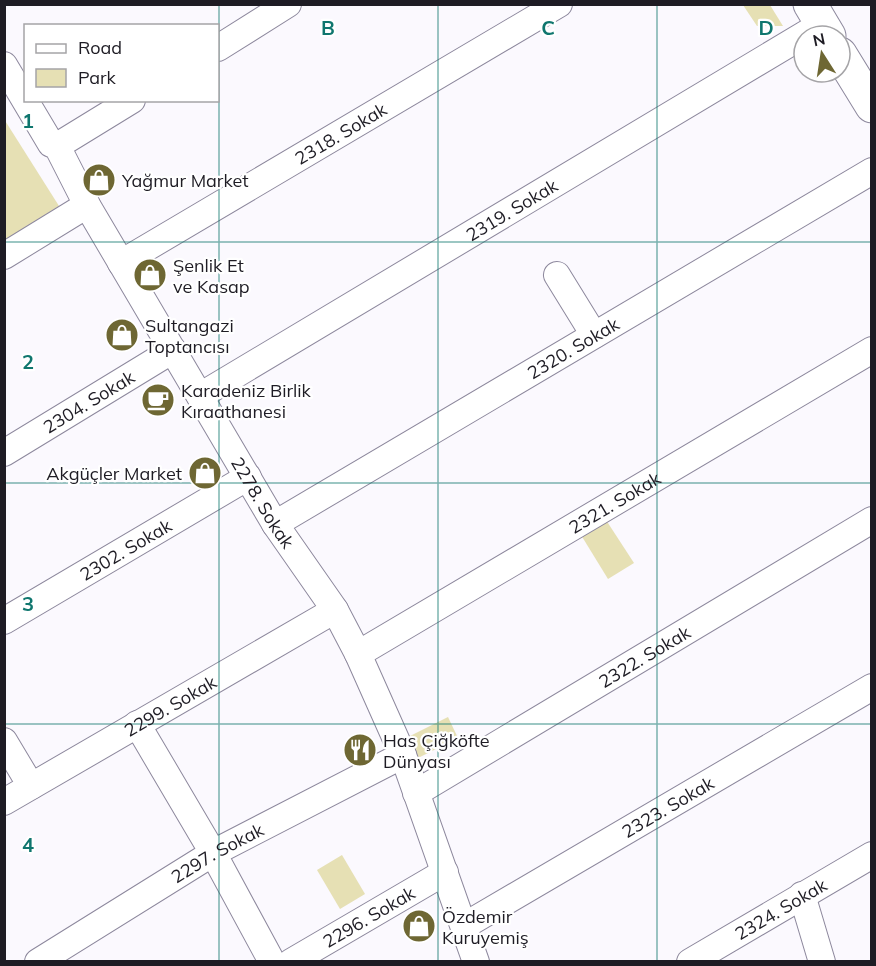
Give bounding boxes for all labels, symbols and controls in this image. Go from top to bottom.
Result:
text: B [321,15,335,40]
text: C [541,15,555,40]
text: D [758,15,774,40]
legend [24,24,219,102]
north arrow [792,24,852,84]
text: N [811,28,827,50]
text: Road [78,36,122,59]
text: Park [78,66,117,89]
street label: 2318. Sokak [290,97,391,169]
text: 1 [22,108,34,133]
shop icon: Yağmur Market [81,162,117,198]
place label: Yağmur Market [121,169,249,192]
street label: 2319. Sokak [462,173,562,246]
place label: Şenlik Et ve Kasap [173,254,250,298]
shop icon: Şenlik Et ve Kasap [132,257,168,293]
street label: 2320. Sokak [523,311,624,384]
place label: Sultangazi Toptancısı [145,314,234,358]
shop icon: Sultangazi Toptancısı [104,317,140,353]
text: 2 [22,349,34,374]
street label: 2304. Sokak [39,365,139,438]
place label: Karadeniz Birlik Kıraathanesi [181,379,312,423]
cafe icon: Karadeniz Birlik Kıraathanesi [140,382,176,418]
street label: 2278. Sokak [226,453,300,553]
shop icon: Akgüçler Market [187,455,223,491]
place label: Akgüçler Market [46,462,182,485]
street label: 2321. Sokak [564,466,665,538]
street label: 2302. Sokak [75,513,176,585]
text: 3 [22,591,34,616]
street label: 2322. Sokak [594,620,695,693]
street label: 2299. Sokak [120,670,221,741]
place label: Has Çiğköfte Dünyası [383,729,490,773]
restaurant icon: Has Çiğköfte Dünyası [342,732,378,768]
street label: 2323. Sokak [617,770,718,843]
street label: 2297. Sokak [167,817,268,888]
text: 4 [22,832,34,857]
street label: 2324. Sokak [730,872,831,945]
street label: 2296. Sokak [319,880,420,952]
place label: Özdemir Kuruyemiş [442,905,529,949]
shop icon: Özdemir Kuruyemiş [401,908,437,944]

